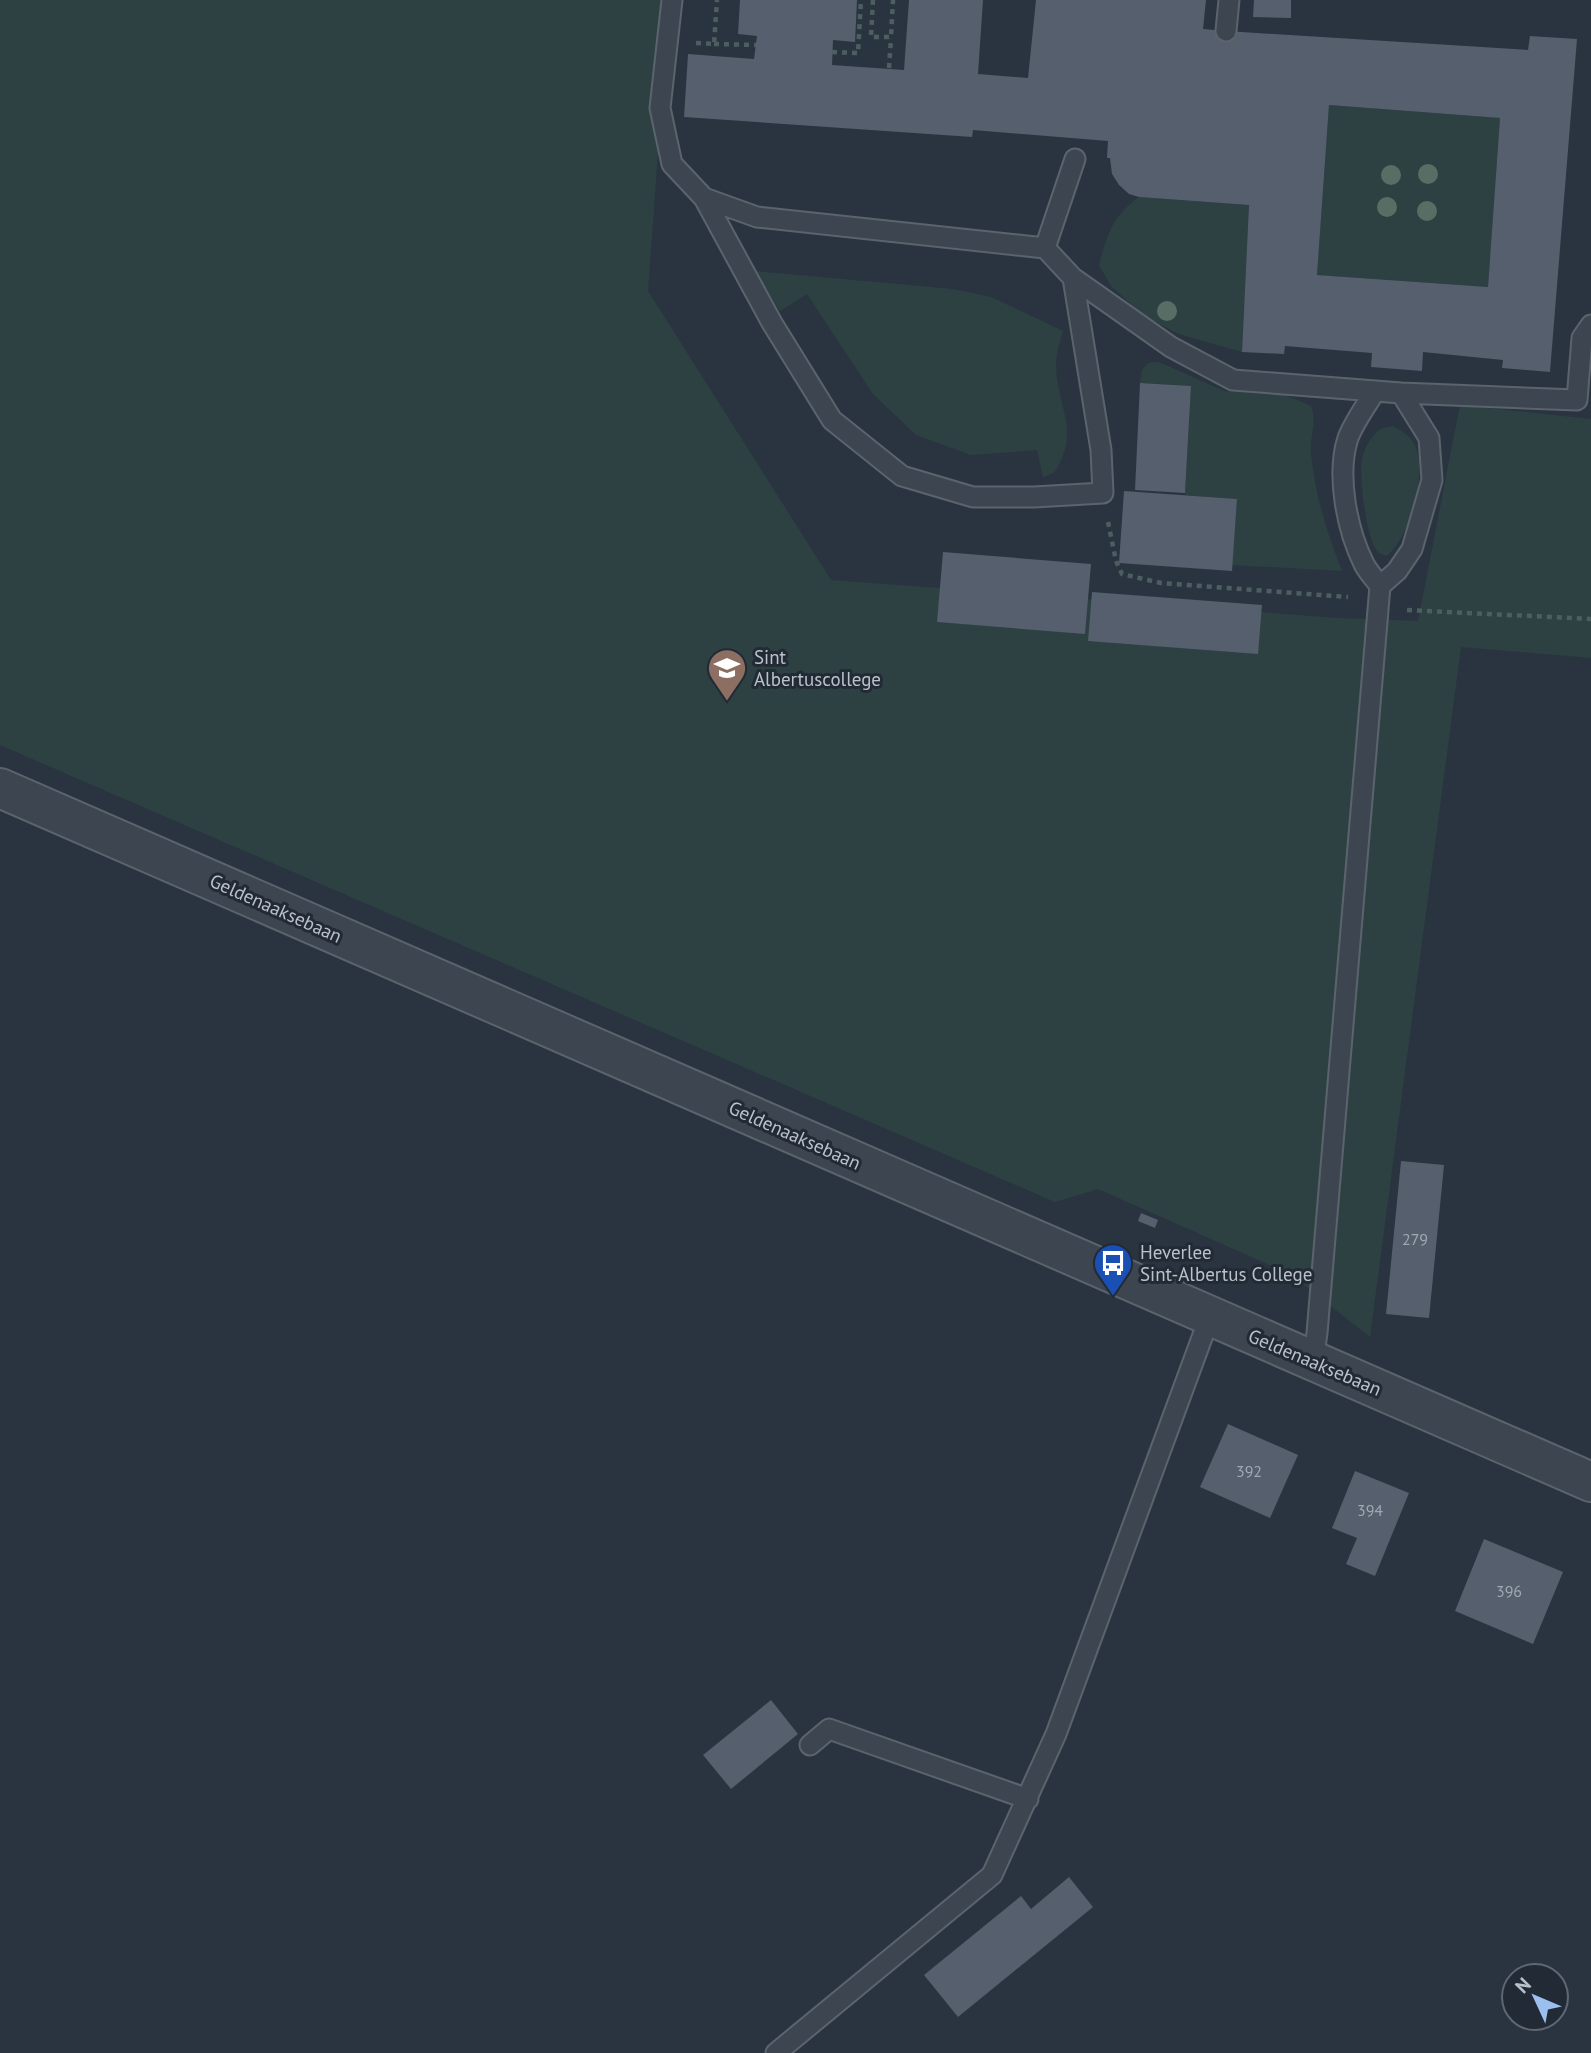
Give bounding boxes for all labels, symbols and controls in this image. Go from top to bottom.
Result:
place label: Sint Albertuscollege [754,645,881,691]
school or university icon: Sint Albertuscollege [706,647,748,702]
street label: Geldenaaksebaan [206,868,346,948]
street label: Geldenaaksebaan [725,1095,865,1175]
house number: 279 [1402,1229,1428,1249]
place label: Heverlee Sint-Albertus College [1140,1240,1312,1286]
bus stop icon: Heverlee Sint-Albertus College [1092,1242,1134,1297]
street label: Geldenaaksebaan [1245,1323,1385,1401]
house number: 392 [1236,1461,1262,1481]
house number: 394 [1357,1500,1383,1520]
house number: 396 [1496,1581,1522,1601]
north arrow [1500,1962,1570,2032]
text: N [1510,1972,1536,1998]

